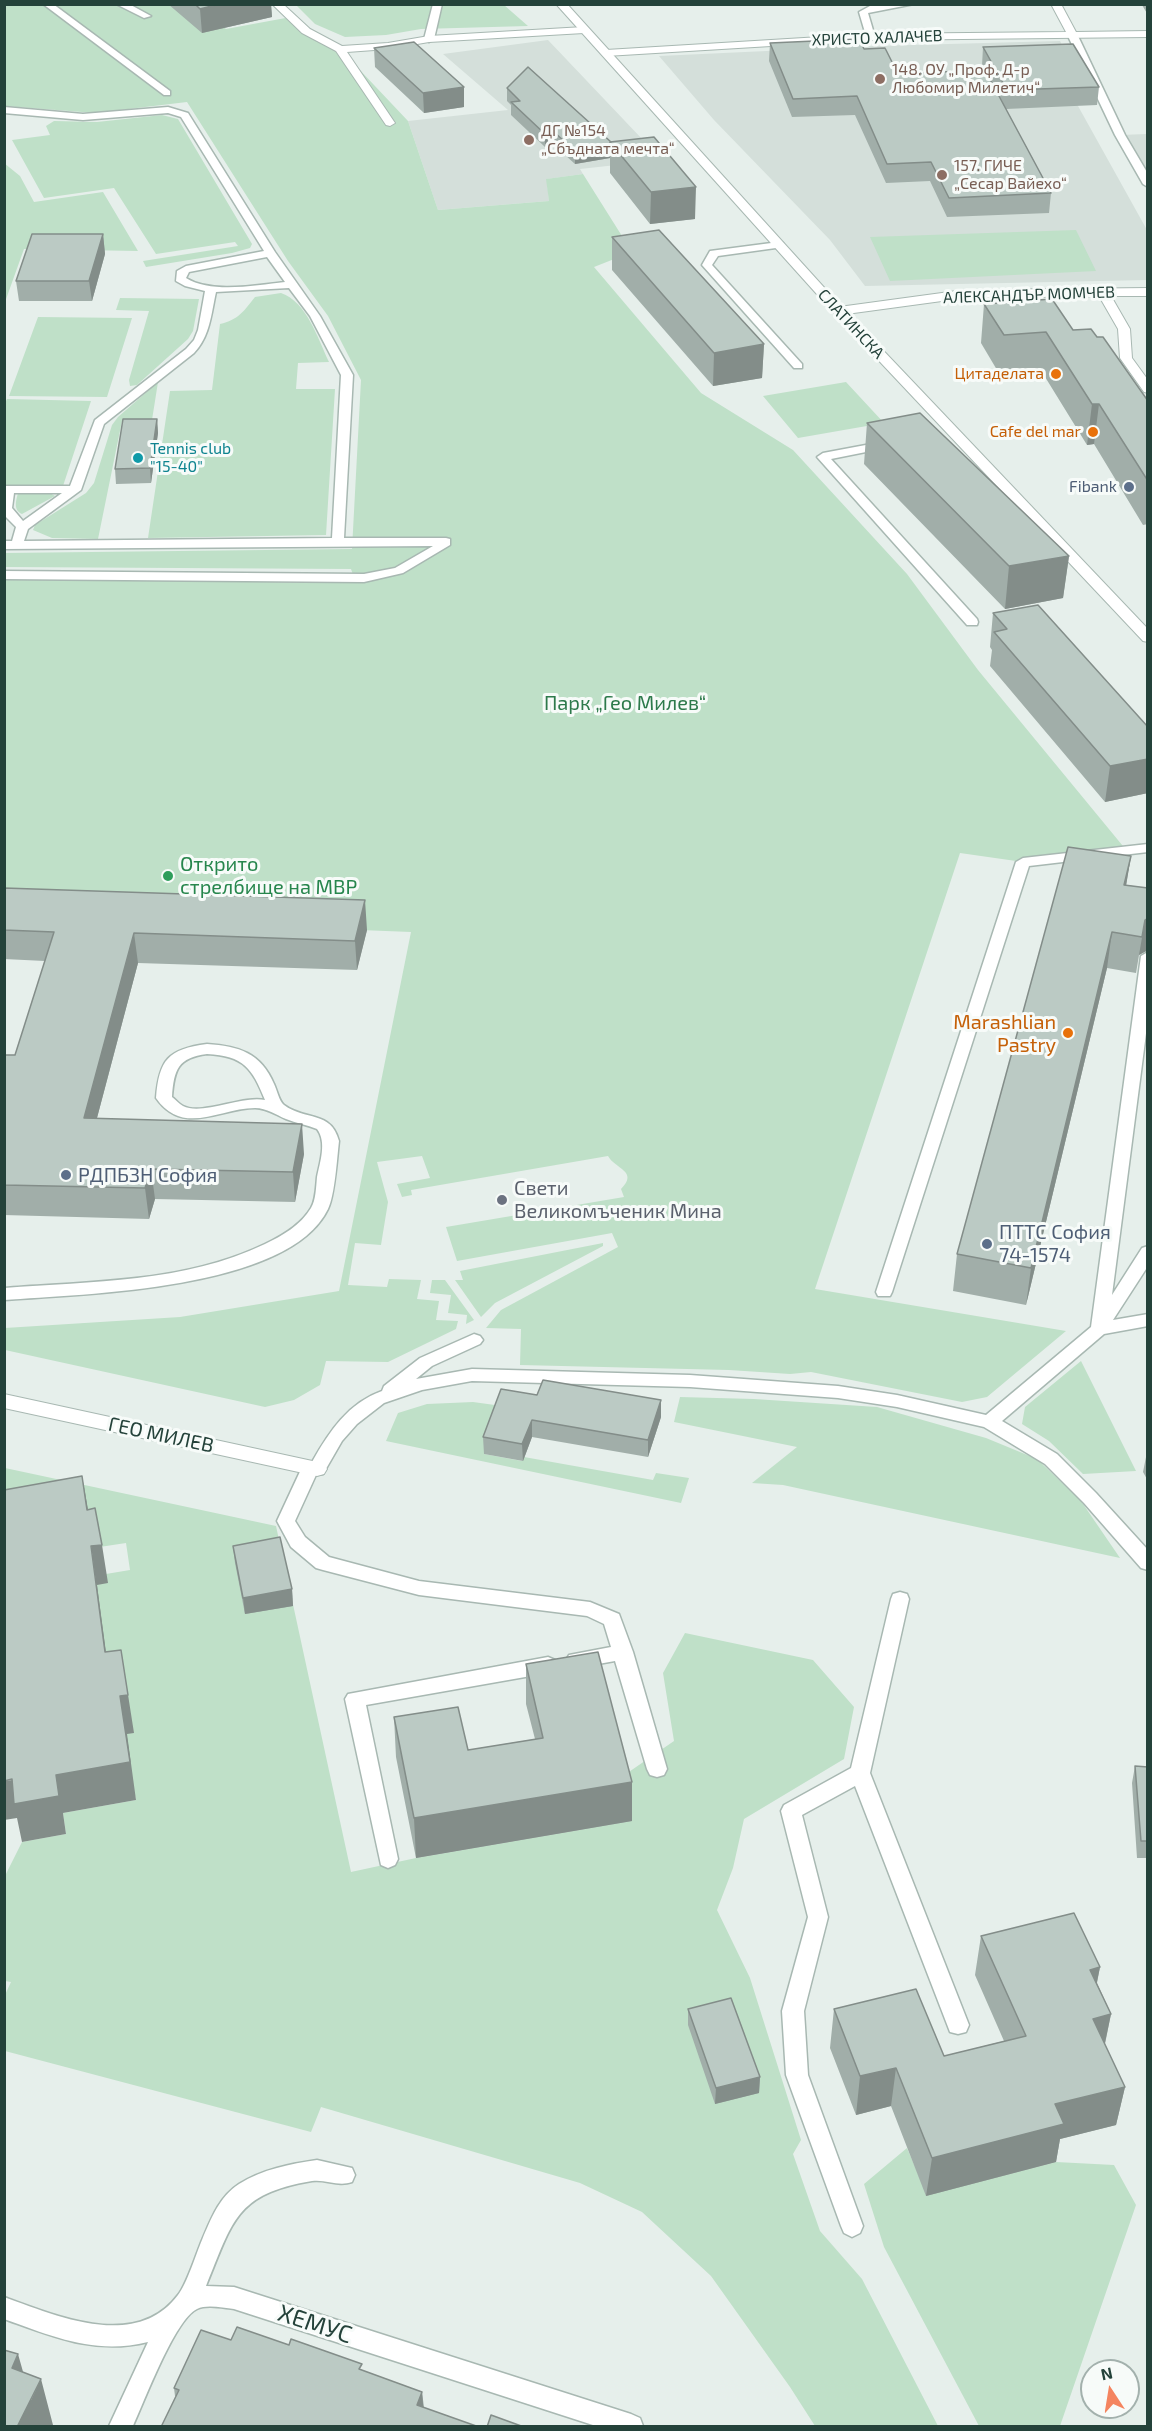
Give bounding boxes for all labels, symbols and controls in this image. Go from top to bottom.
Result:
street label: ХРИСТО ХАЛАЧЕВ [811,26,943,50]
place label: 148. ОУ „Проф. Д-р Любомир Милетич“ [892,60,1040,98]
marker: 148. ОУ „Проф. Д-р Любомир Милетич“ [873,72,887,86]
place label: ДГ №154 „Сбъдната мечта“ [541,121,675,159]
marker: ДГ №154 „Сбъдната мечта“ [522,133,536,147]
place label: 157. ГИЧЕ „Сесар Вайехо“ [954,156,1067,194]
marker: 157. ГИЧЕ „Сесар Вайехо“ [935,168,949,182]
street label: АЛЕКСАНДЪР МОМЧЕВ [943,282,1115,308]
street label: СЛАТИНСКА [814,285,888,363]
place label: Цитаделата [954,364,1044,384]
marker: Цитаделата [1049,367,1063,381]
place label: Cafe del mar [990,422,1081,442]
marker: Cafe del mar [1086,425,1100,439]
place label: Tennis club "15-40" [150,439,231,477]
marker: Tennis club "15-40" [131,451,145,465]
place label: Fibank [1069,477,1117,497]
marker: Fibank [1122,480,1136,494]
park label: Парк „Гео Милев“ [544,691,706,715]
place label: Открито стрелбище на МВР [180,852,357,899]
marker: Открито стрелбище на МВР [161,869,175,883]
place label: Marashlian Pastry [953,1010,1056,1057]
marker: Marashlian Pastry [1061,1026,1075,1040]
place label: РДПБЗН София [78,1163,217,1187]
marker: РДПБЗН София [59,1168,73,1182]
place label: Свети Великомъченик Мина [514,1176,722,1223]
marker: Свети Великомъченик Мина [495,1193,509,1207]
place label: ПТТС София 74-1574 [999,1220,1111,1267]
marker: ПТТС София 74-1574 [980,1237,994,1251]
street label: ГЕО МИЛЕВ [106,1412,216,1458]
street label: ХЕМУС [274,2299,356,2349]
north arrow [1080,2359,1140,2419]
text: N [1099,2362,1114,2383]

